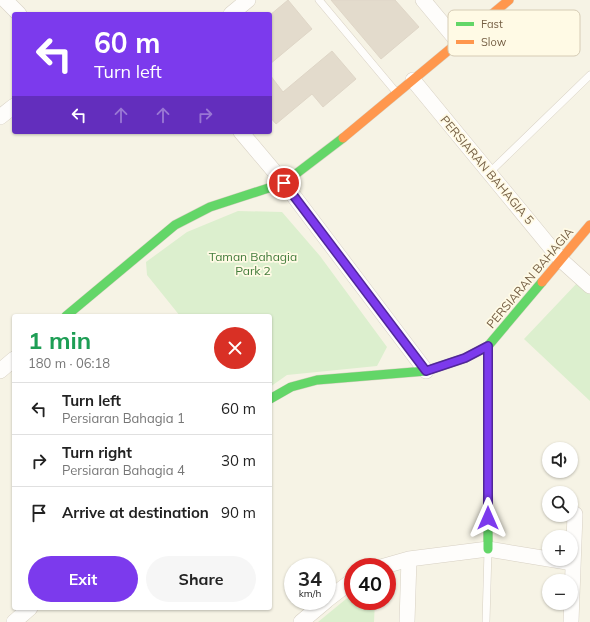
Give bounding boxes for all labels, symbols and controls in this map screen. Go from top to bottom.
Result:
legend [448,10,580,56]
text: Fast [481,17,503,31]
text: 60 m [94,25,160,60]
icon: left [28,28,80,80]
text: Slow [481,35,507,49]
text: Turn left [94,60,162,83]
icon: left [68,104,90,126]
icon: ahead [110,104,132,126]
icon: ahead [152,104,174,126]
icon: right [194,104,216,126]
street label: PERSIARAN BAHAGIA 5 [437,112,537,227]
pin [267,166,301,200]
icon: arrive [273,172,295,194]
street label: PERSIARAN BAHAGIA [483,224,576,331]
park label: Taman Bahagia Park 2 [209,249,297,278]
text: 1 min [28,325,91,355]
button: close [214,327,256,369]
text: 180 m · 06:18 [28,355,110,371]
text: Turn left [62,391,121,410]
icon: left [28,398,50,420]
text: 60 m [221,399,256,418]
text: Persiaran Bahagia 1 [62,410,185,426]
map controls [542,442,578,610]
button: sound [542,442,578,478]
text: Turn right [62,443,132,462]
icon: right [28,450,50,472]
text: 30 m [221,451,256,470]
text: Persiaran Bahagia 4 [62,462,185,478]
button: search [542,486,578,522]
position arrow [467,497,509,539]
icon: arrive [28,502,50,524]
text: Arrive at destination [62,503,209,522]
text: 90 m [221,503,256,522]
button: + [542,530,578,566]
button: Exit [28,556,138,602]
button: Share [146,556,256,602]
speed limit sign: 40 [344,558,396,610]
text: 34 [298,566,322,591]
button: − [542,574,578,610]
text: km/h [299,587,321,600]

